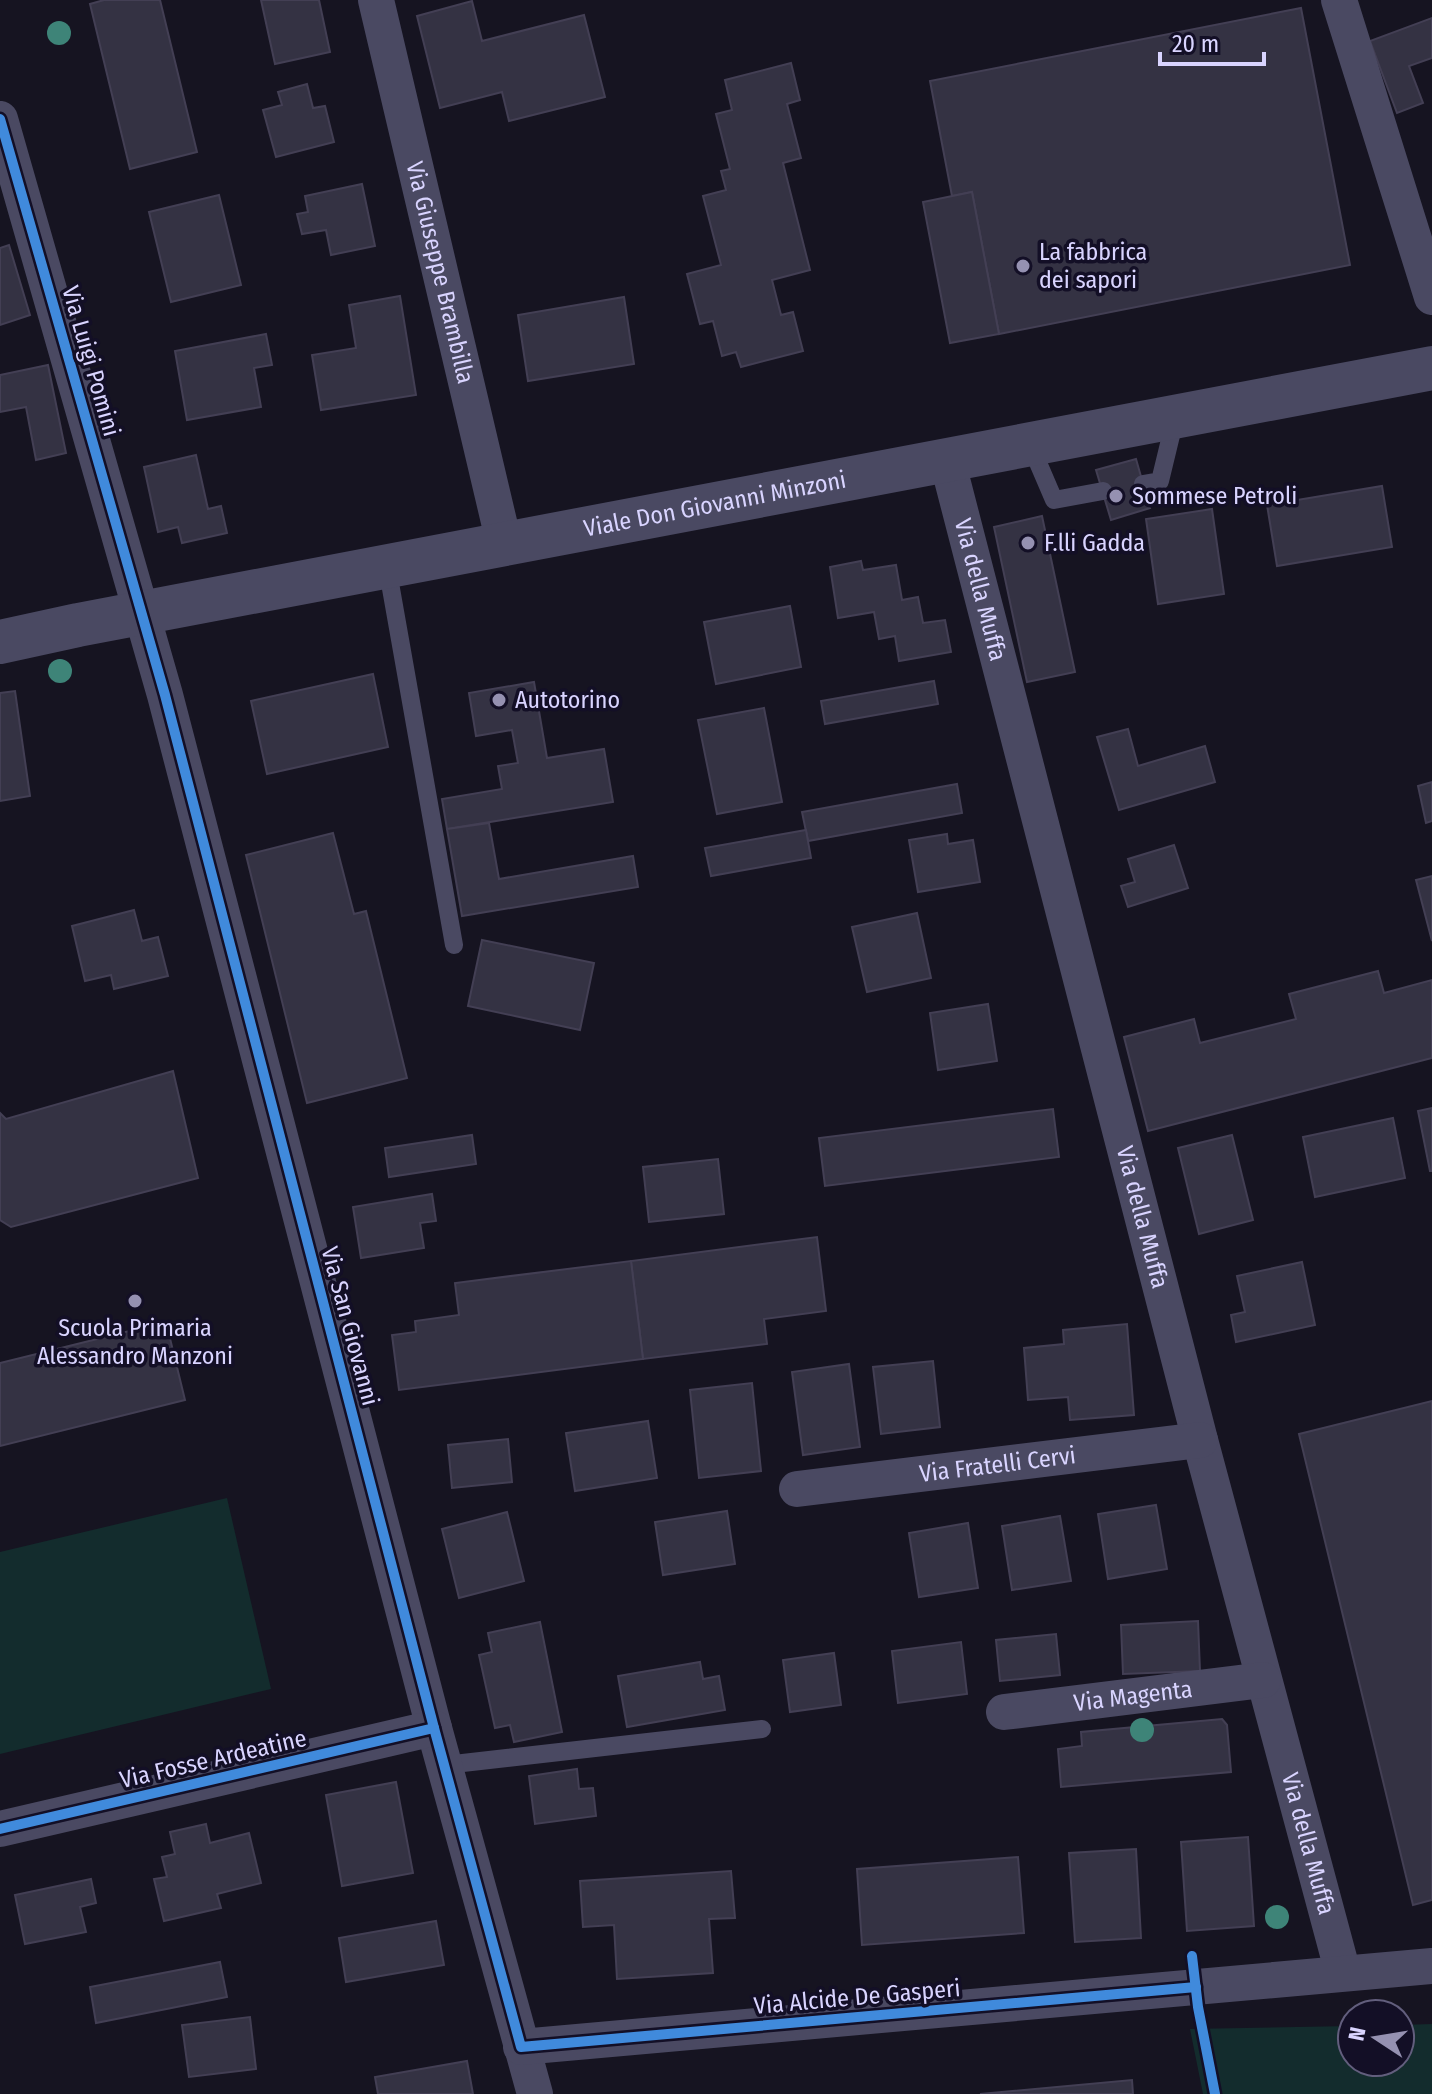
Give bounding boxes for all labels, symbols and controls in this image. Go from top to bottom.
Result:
scale bar [1160,16,1264,66]
text: 20 m [1172,30,1219,58]
street label: Via Giuseppe Brambilla [401,159,480,386]
place label: La fabbrica dei sapori [1039,238,1147,294]
marker: La fabbrica dei sapori [1014,257,1032,275]
street label: Via Luigi Pomini [56,283,126,439]
street label: Viale Don Giovanni Minzoni [581,466,848,543]
place label: Sommese Petroli [1132,482,1297,510]
marker: Sommese Petroli [1107,487,1125,505]
street label: Via della Muffa [949,516,1012,664]
place label: F.lli Gadda [1044,529,1145,557]
marker: F.lli Gadda [1019,534,1037,552]
place label: Autotorino [515,686,620,714]
marker: Autotorino [490,691,508,709]
street label: Via della Muffa [1111,1143,1174,1291]
street label: Via San Giovanni [315,1243,385,1409]
marker: Scuola Primaria Alessandro Manzoni [126,1292,144,1310]
place label: Scuola Primaria Alessandro Manzoni [37,1314,233,1370]
street label: Via Fratelli Cervi [918,1441,1077,1488]
street label: Via Magenta [1072,1675,1194,1717]
street label: Via Fosse Ardeatine [117,1724,309,1794]
street label: Via della Muffa [1276,1769,1341,1918]
street label: Via Alcide De Gasperi [753,1974,961,2020]
north arrow [1336,1998,1416,2078]
text: N [1342,2025,1372,2043]

